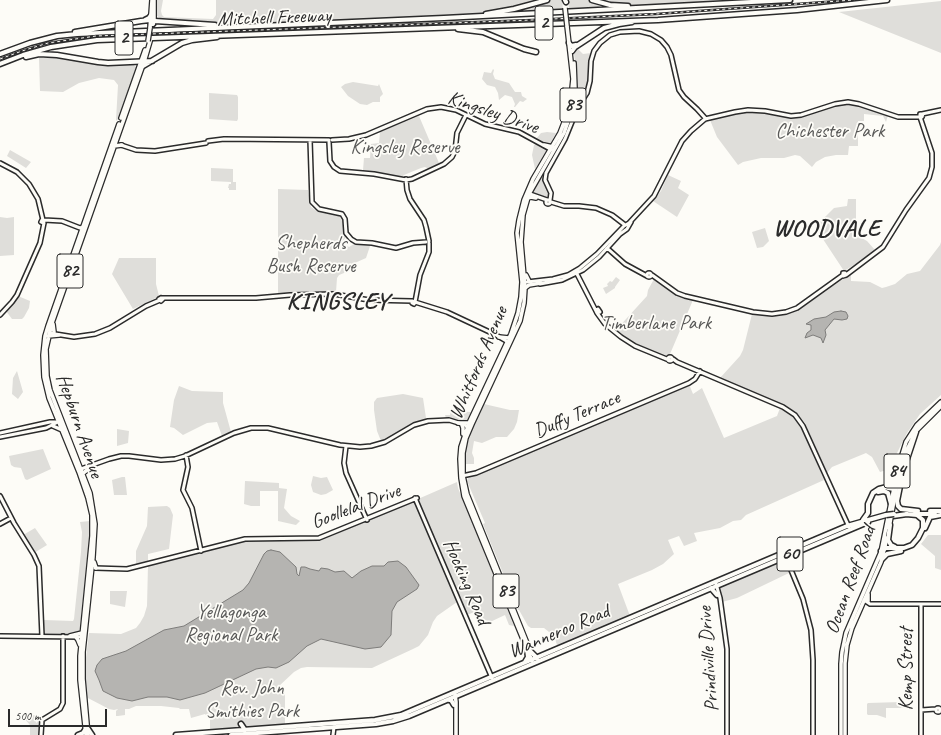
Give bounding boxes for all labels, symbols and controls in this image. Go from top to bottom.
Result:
street label: Mitchell Freeway [217,4,331,32]
road number: 2 [535,6,553,40]
road number: 2 [115,21,133,55]
street label: Kingsley Drive [445,86,541,140]
road number: 83 [560,88,586,122]
park label: Chichester Park [776,120,884,144]
park label: Kingsley Reserve [350,136,460,160]
district label: WOODVALE [773,216,881,244]
park label: Shepherds Bush Reserve [266,232,356,279]
road number: 82 [57,254,83,288]
district label: KINGSLEY [287,289,389,317]
street label: Whitfords Avenue [444,303,514,423]
park label: Timberlane Park [601,312,711,336]
street label: Hepburn Avenue [50,371,108,481]
street label: Duffy Terrace [530,386,624,444]
road number: 84 [884,454,910,488]
street label: Goollelal Drive [308,479,404,535]
street label: Ocean Reef Road [820,523,882,637]
street label: Hocking Road [437,535,495,629]
road number: 60 [777,537,803,571]
road number: 83 [493,574,519,608]
street label: Wanneroo Road [505,600,613,664]
park label: Yellagonga Regional Park [185,601,277,648]
street label: Prindiville Drive [693,606,725,712]
street label: Kemp Street [895,628,919,710]
park label: Rev. John Smithies Park [205,677,299,724]
scale bar [10,701,109,727]
text: 500 m [15,708,41,724]

